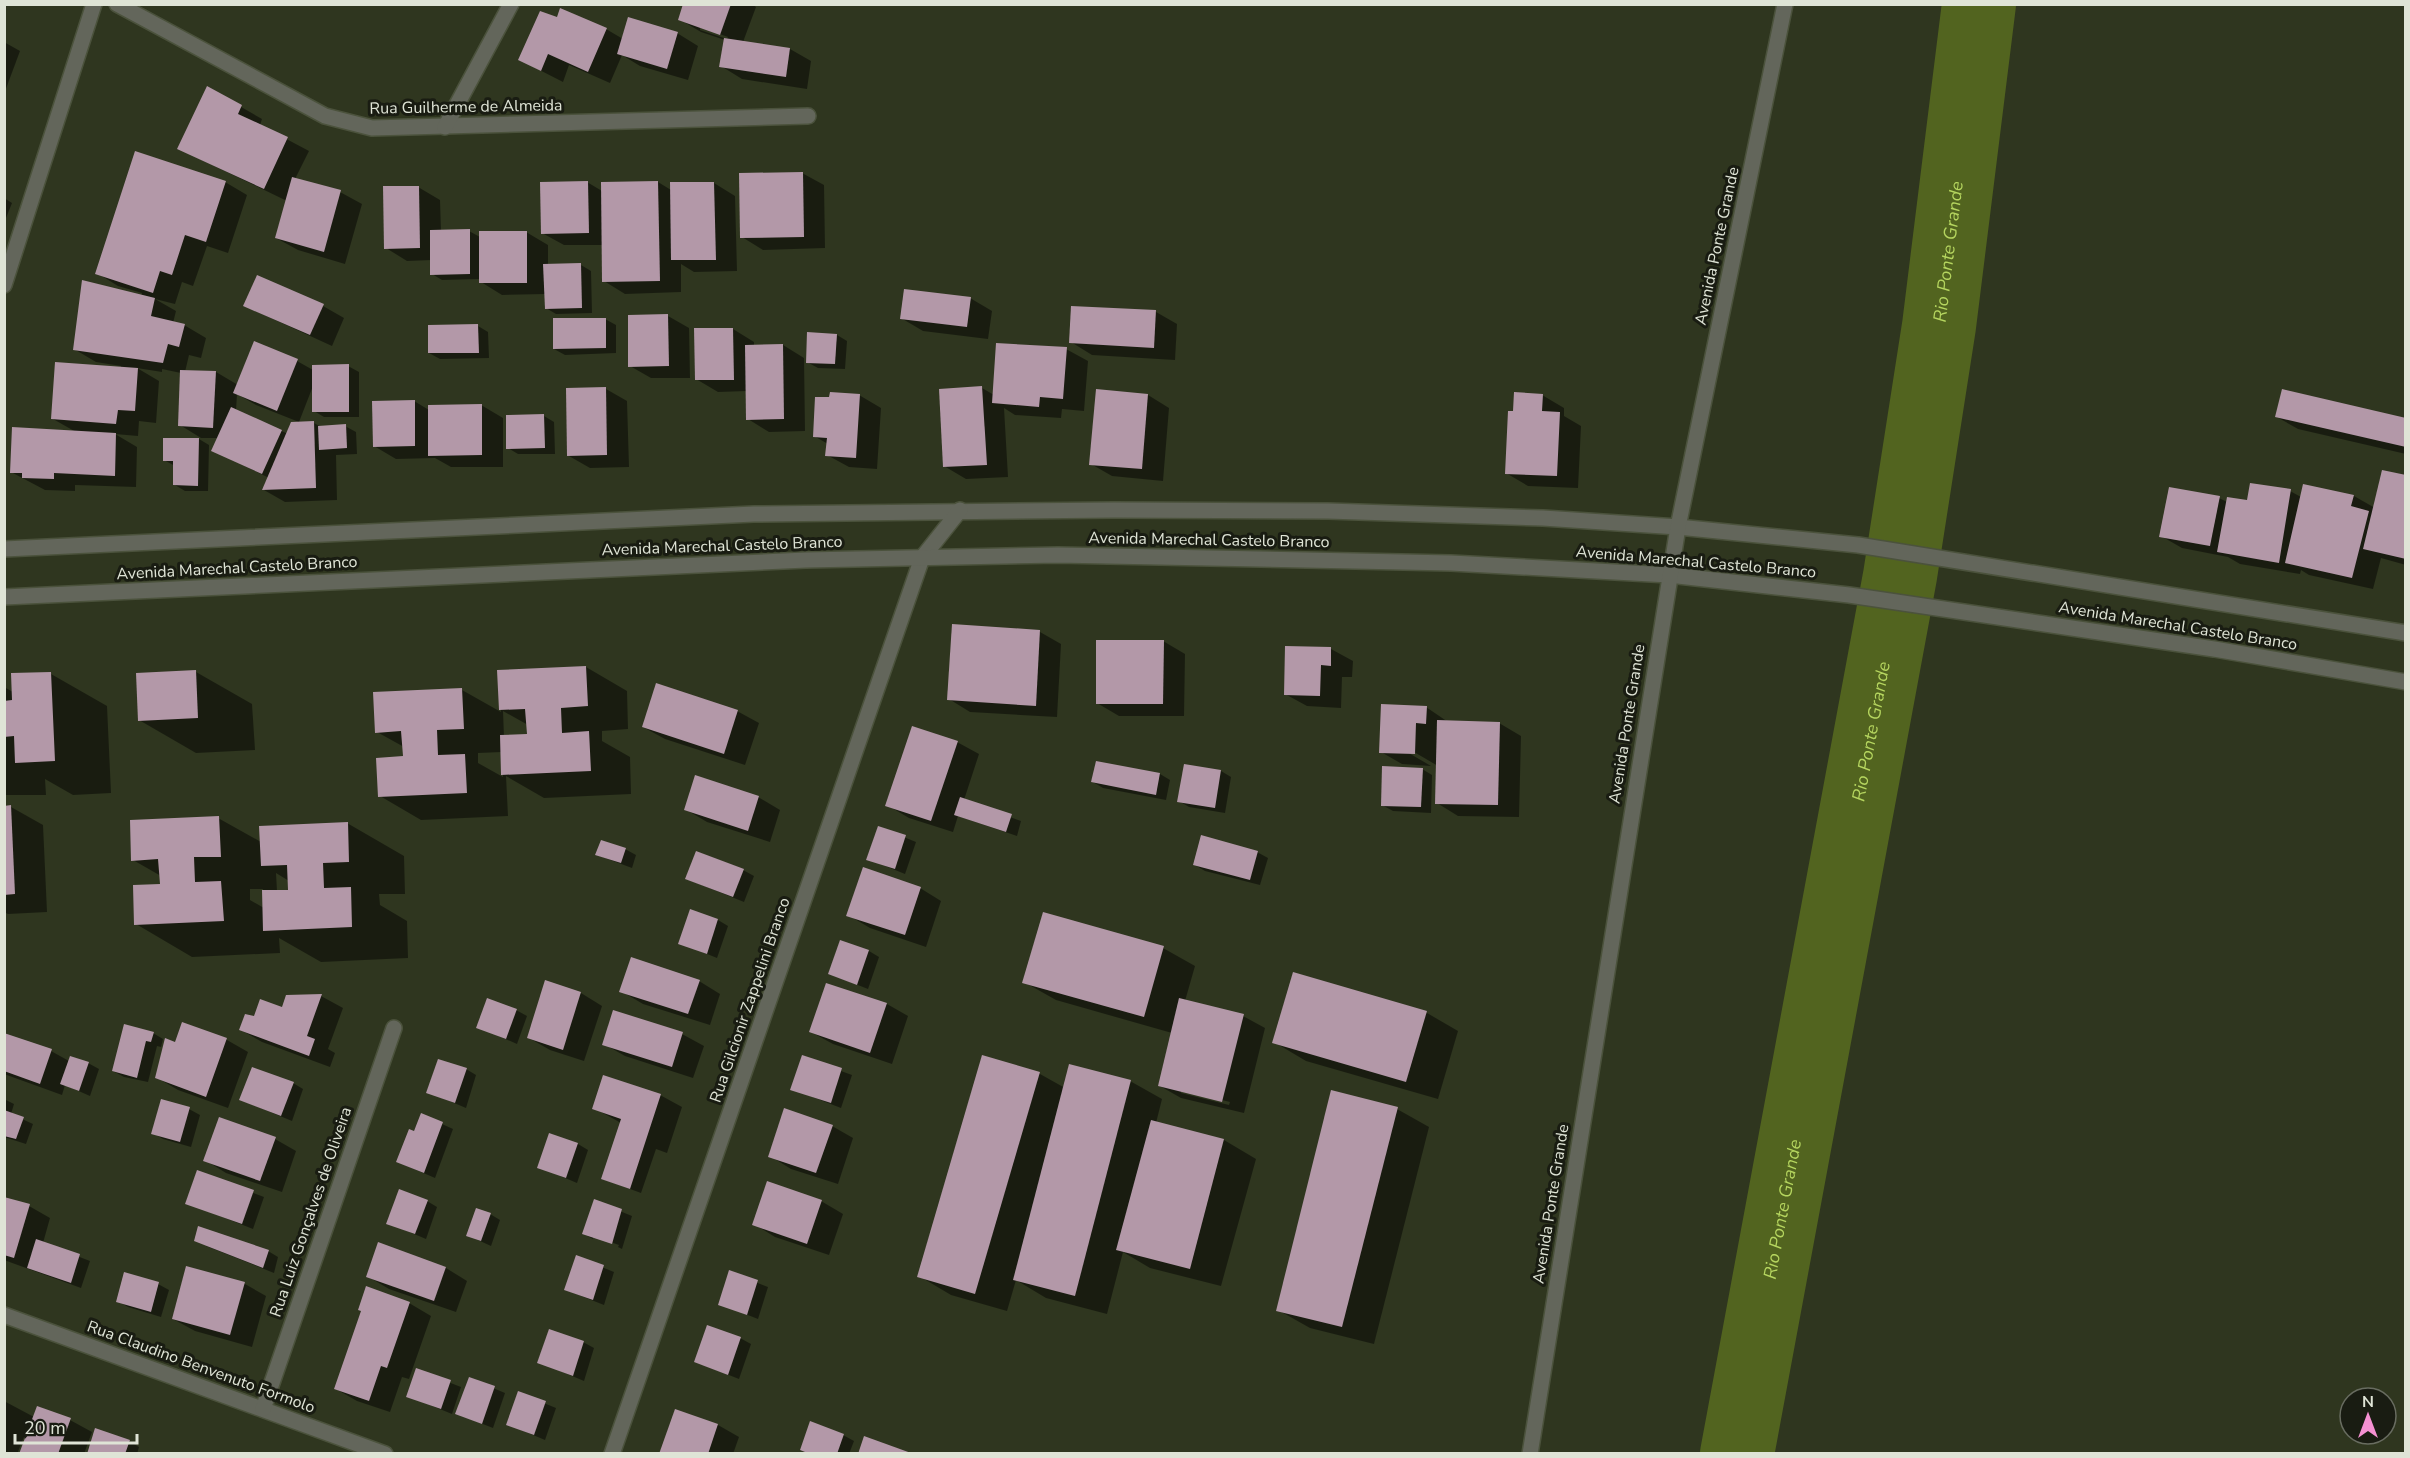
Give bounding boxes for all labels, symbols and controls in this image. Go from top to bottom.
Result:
street label: Rua Guilherme de Almeida [369,94,563,120]
street label: Avenida Ponte Grande [1689,165,1745,327]
water label: Rio Ponte Grande [1928,179,1969,323]
street label: Avenida Marechal Castelo Branco [1088,527,1330,553]
street label: Avenida Marechal Castelo Branco [601,531,843,561]
street label: Avenida Marechal Castelo Branco [1575,541,1817,583]
street label: Avenida Marechal Castelo Branco [116,551,358,585]
street label: Avenida Marechal Castelo Branco [2057,596,2299,656]
street label: Avenida Ponte Grande [1604,643,1650,805]
water label: Rio Ponte Grande [1846,659,1896,803]
street label: Rua Gilcionir Zappelini Branco [705,895,795,1105]
street label: Rua Luiz Gonçalves de Oliveira [265,1104,357,1320]
street label: Avenida Ponte Grande [1528,1123,1574,1285]
water label: Rio Ponte Grande [1758,1137,1807,1281]
street label: Rua Claudino Benvenuto Formolo [84,1315,318,1419]
north arrow [2338,1386,2398,1446]
text: N [2362,1391,2374,1413]
scale bar [15,1407,136,1445]
text: 20 m [24,1416,66,1440]

